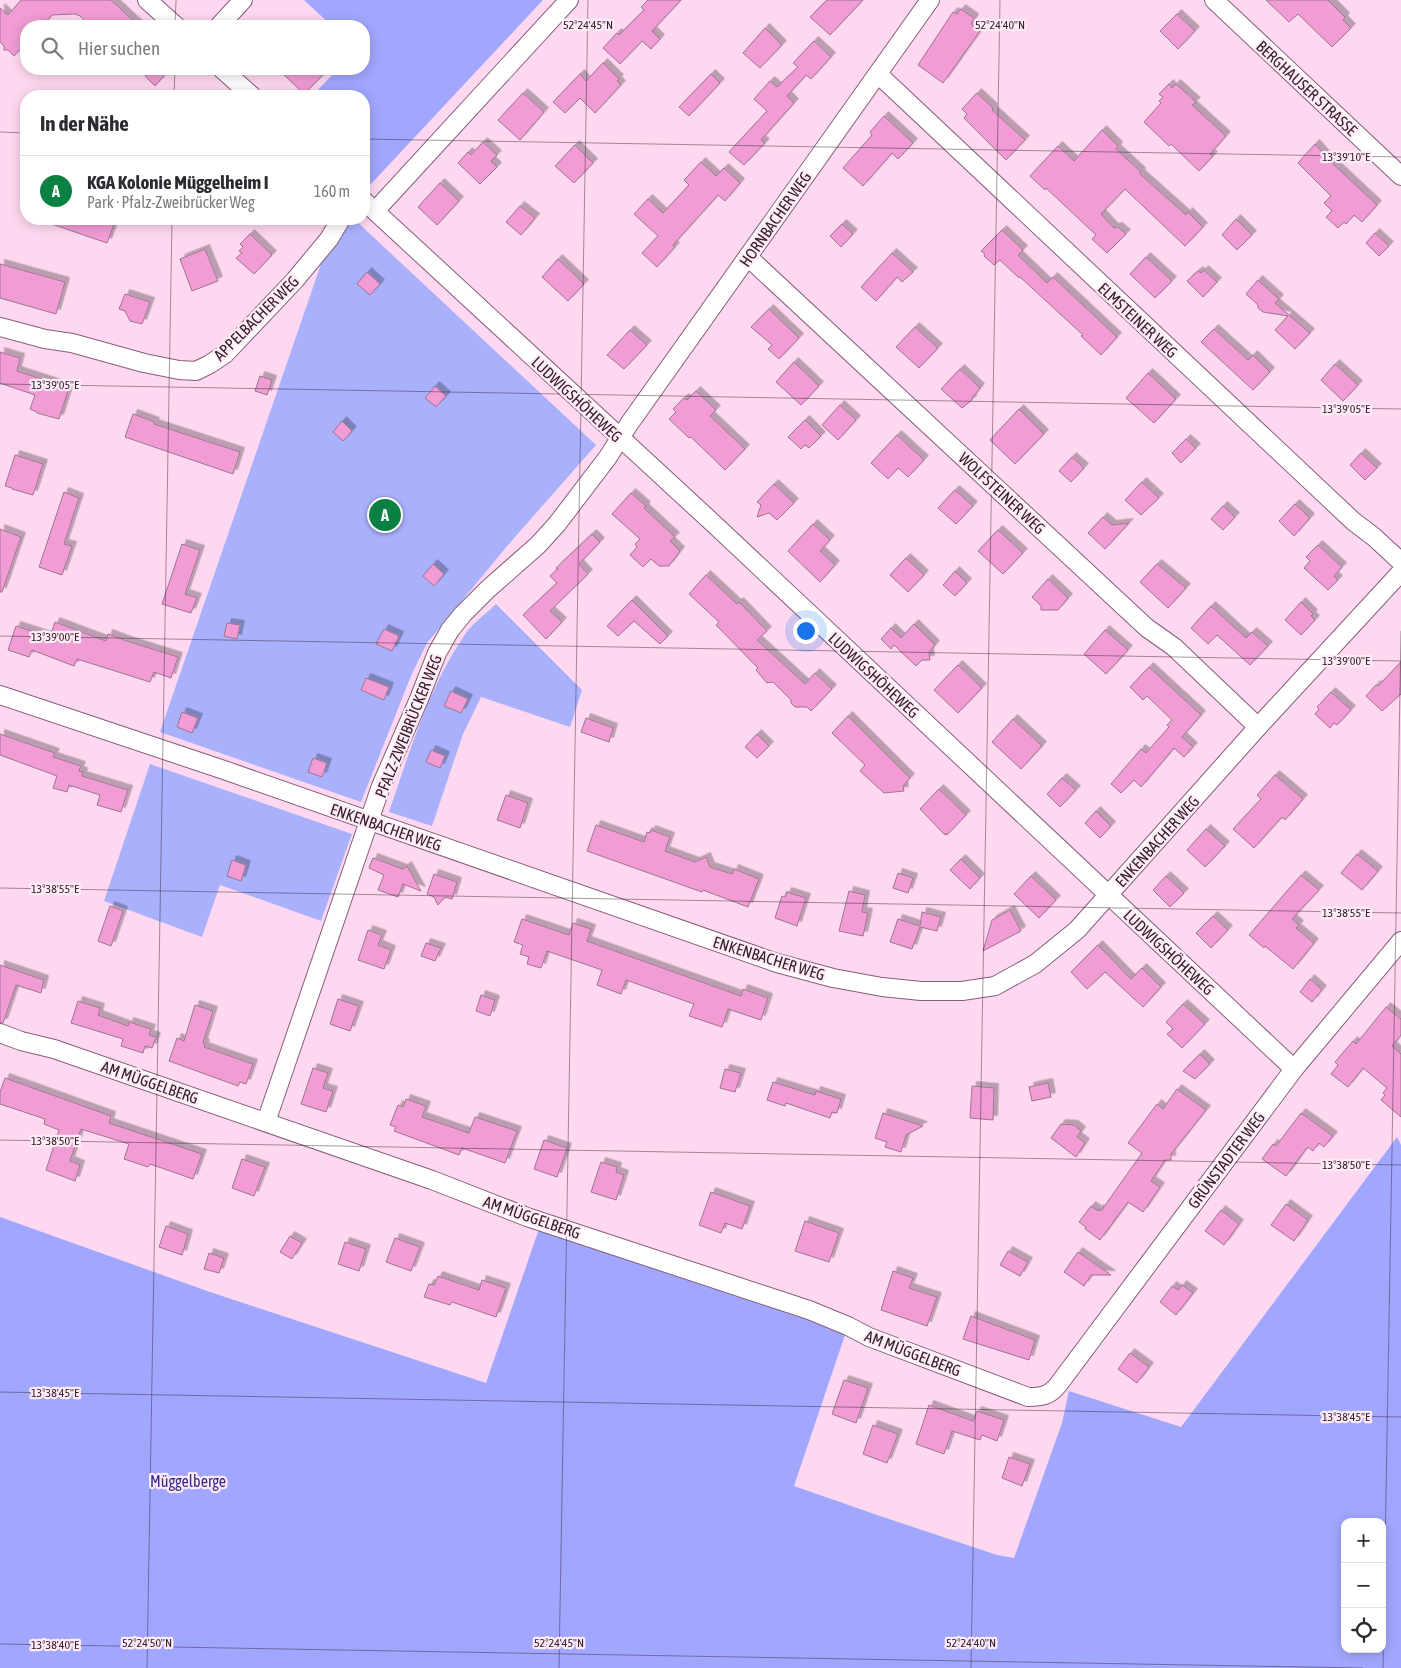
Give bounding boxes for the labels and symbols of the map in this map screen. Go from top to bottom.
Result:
text: 52°24'45"N [563,18,613,32]
text: 52°24'40"N [975,18,1025,32]
street label: BERGHAUSER STRASSE [1253,37,1361,139]
text: 13°39'10"E [1322,150,1370,164]
street label: HORNBACHER WEG [736,168,814,270]
street label: APPELBACHER WEG [210,272,302,364]
street label: ELMSTEINER WEG [1095,279,1181,361]
street label: LUDWIGSHÖHEWEG [528,353,626,445]
text: 13°39'05"E [31,378,79,392]
text: 13°39'05"E [1322,402,1370,416]
street label: WOLFSTEINER WEG [955,448,1049,538]
pin: A [369,496,401,534]
your location [793,618,819,644]
street label: LUDWIGSHÖHEWEG [825,629,923,721]
text: 13°39'00"E [31,630,79,644]
street label: PFALZ-ZWEIBRÜCKER WEG [371,652,445,800]
text: 13°39'00"E [1322,654,1370,668]
street label: ENKENBACHER WEG [1111,792,1203,890]
street label: ENKENBACHER WEG [328,800,444,854]
text: 13°38'55"E [31,882,79,896]
street label: LUDWIGSHÖHEWEG [1120,906,1218,998]
text: 13°38'55"E [1322,906,1370,920]
street label: ENKENBACHER WEG [711,932,827,984]
street label: AM MÜGGELBERG [99,1057,201,1107]
street label: GRÜNSTADTER WEG [1184,1108,1268,1212]
text: 13°38'50"E [31,1134,79,1148]
text: 13°38'50"E [1322,1158,1370,1172]
street label: AM MÜGGELBERG [481,1192,583,1242]
street label: AM MÜGGELBERG [862,1326,964,1380]
text: 13°38'45"E [31,1386,79,1400]
text: 13°38'45"E [1322,1410,1370,1424]
park label: Müggelberge [150,1472,226,1491]
text: 52°24'50"N [122,1636,172,1650]
text: 52°24'45"N [534,1636,584,1650]
text: 52°24'40"N [946,1636,996,1650]
text: 13°38'40"E [31,1638,79,1652]

